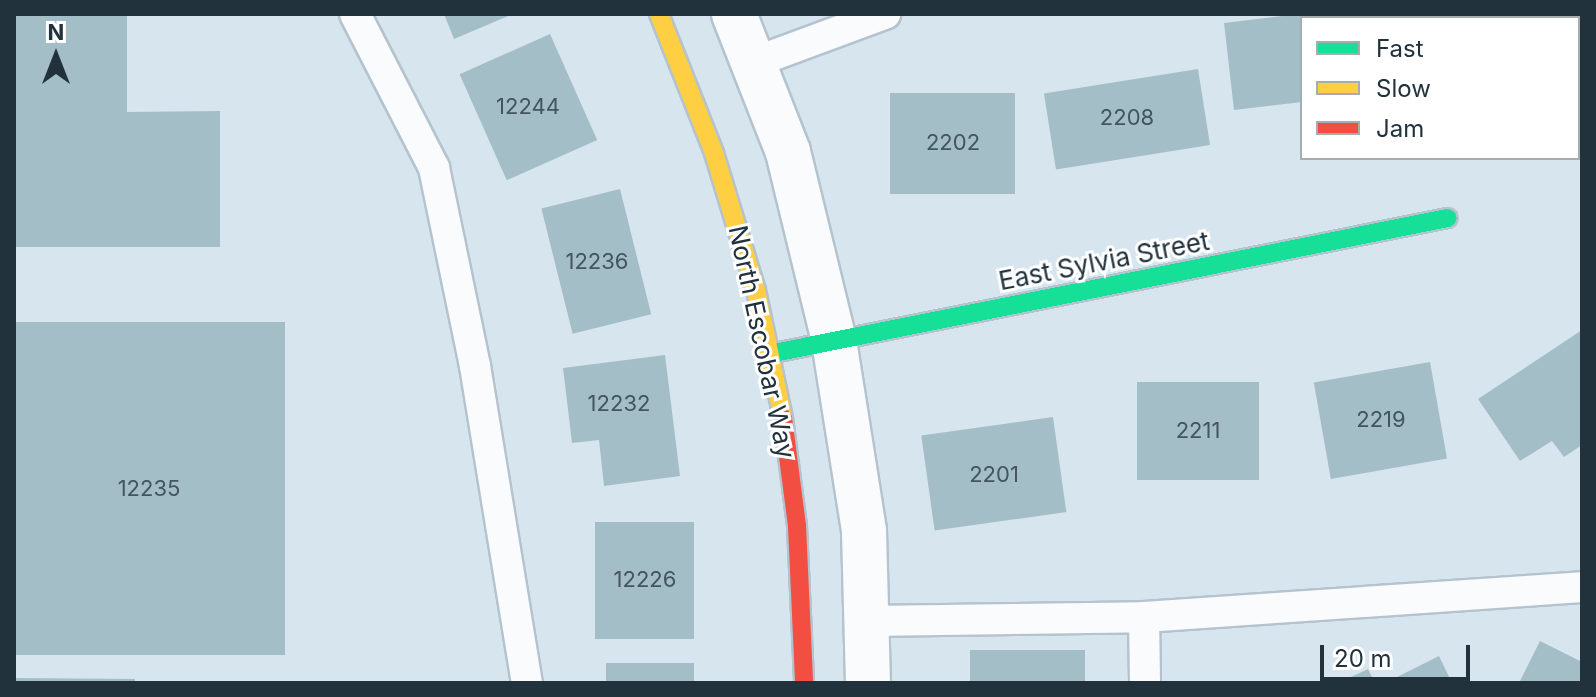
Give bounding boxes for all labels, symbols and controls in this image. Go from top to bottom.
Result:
north arrow [16,16,96,96]
legend [1300,16,1580,160]
text: N [48,19,64,45]
text: Fast [1376,34,1424,63]
text: Slow [1376,74,1431,103]
house number: 12244 [496,94,560,120]
house number: 2208 [1100,105,1154,131]
text: Jam [1376,114,1424,143]
house number: 2202 [926,130,980,156]
street label: North Escobar Way [722,223,802,461]
street label: East Sylvia Street [996,225,1212,297]
house number: 12236 [565,249,629,275]
house number: 12232 [588,391,650,417]
house number: 2219 [1356,407,1406,433]
house number: 2211 [1176,418,1220,444]
house number: 2201 [969,462,1019,488]
house number: 12235 [118,476,180,502]
house number: 12226 [614,567,676,593]
scale bar [1324,629,1474,679]
text: 20 m [1334,644,1392,673]

